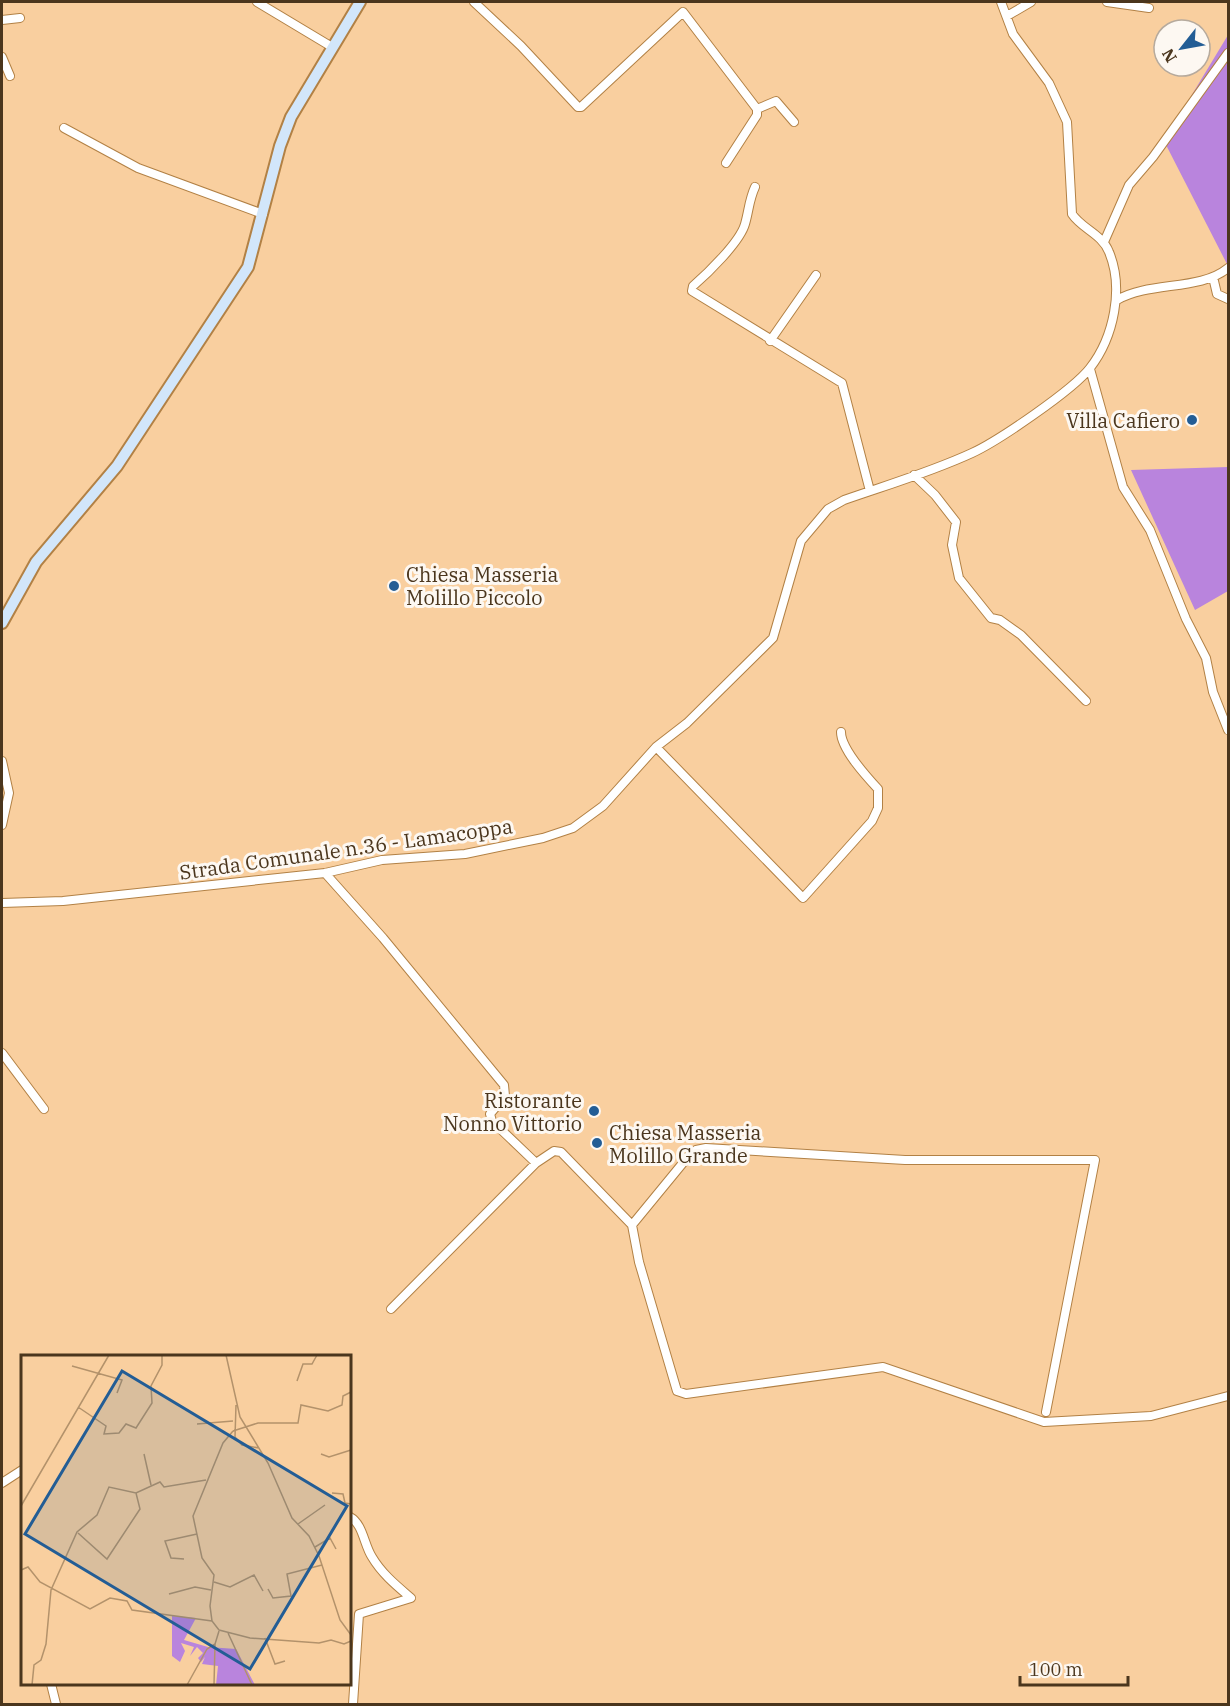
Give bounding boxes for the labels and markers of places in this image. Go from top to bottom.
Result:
place label: Villa Cafiero [1066,407,1180,434]
marker: Villa Cafiero [1185,413,1199,427]
place label: Chiesa Masseria Molillo Piccolo [406,561,558,611]
marker: Chiesa Masseria Molillo Piccolo [387,579,401,593]
place label: Ristorante Nonno Vittorio [443,1087,582,1137]
marker: Ristorante Nonno Vittorio [587,1104,601,1118]
place label: Chiesa Masseria Molillo Grande [609,1119,761,1169]
marker: Chiesa Masseria Molillo Grande [590,1136,604,1150]

